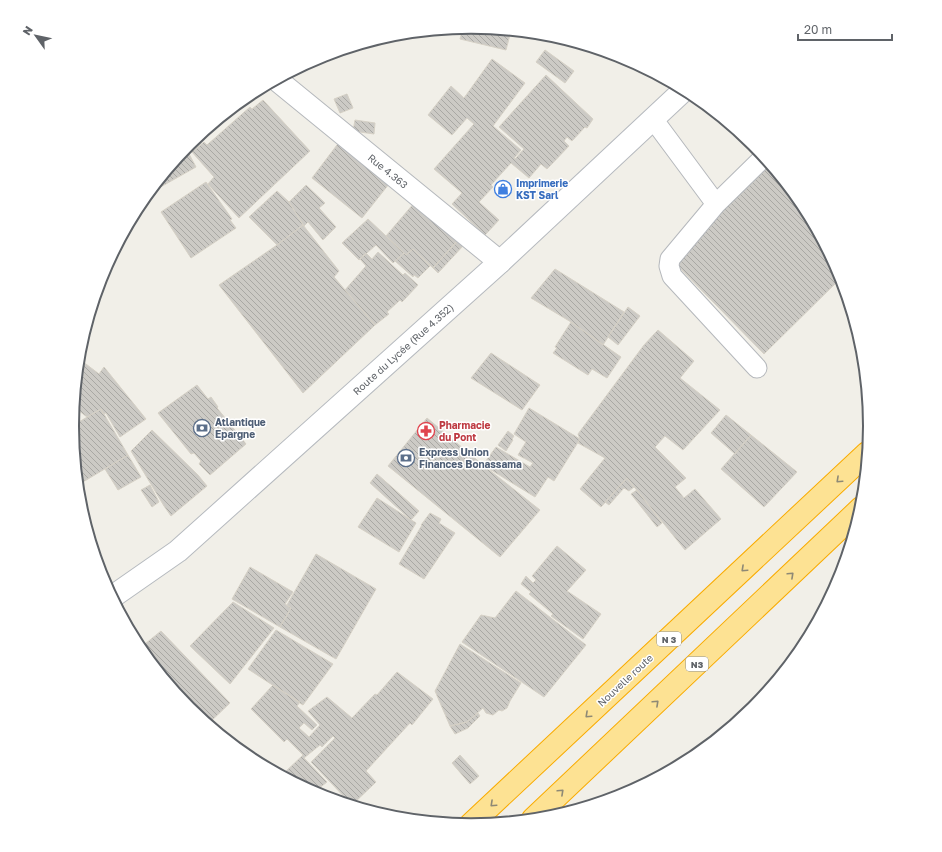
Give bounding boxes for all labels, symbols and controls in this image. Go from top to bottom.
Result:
north arrow [16,16,56,56]
scale bar [798,16,892,42]
text: 20 m [804,22,832,37]
text: N [19,23,35,37]
street label: Rue 4.363 [366,151,410,191]
place label: Imprimerie KST Sarl [516,177,568,201]
shop icon: Imprimerie KST Sarl [493,179,513,199]
street label: Route du Lycée (Rue 4.352) [350,301,456,397]
place label: Atlantique Epargne [215,416,266,440]
bank icon: Atlantique Epargne [192,418,212,438]
place label: Pharmacie du Pont [439,419,490,443]
pharmacy icon: Pharmacie du Pont [416,421,436,441]
place label: Express Union Finances Bonassama [419,446,522,470]
bank icon: Express Union Finances Bonassama [396,448,416,468]
one-way arrow [836,475,844,483]
one-way arrow [741,564,749,572]
one-way arrow [786,572,794,580]
road number: N 3 [657,632,681,646]
street label: Nouvelle route [595,651,655,709]
road number: N3 [686,657,708,671]
one-way arrow [651,700,659,708]
one-way arrow [585,710,593,718]
one-way arrow [556,789,564,797]
one-way arrow [490,799,498,807]

